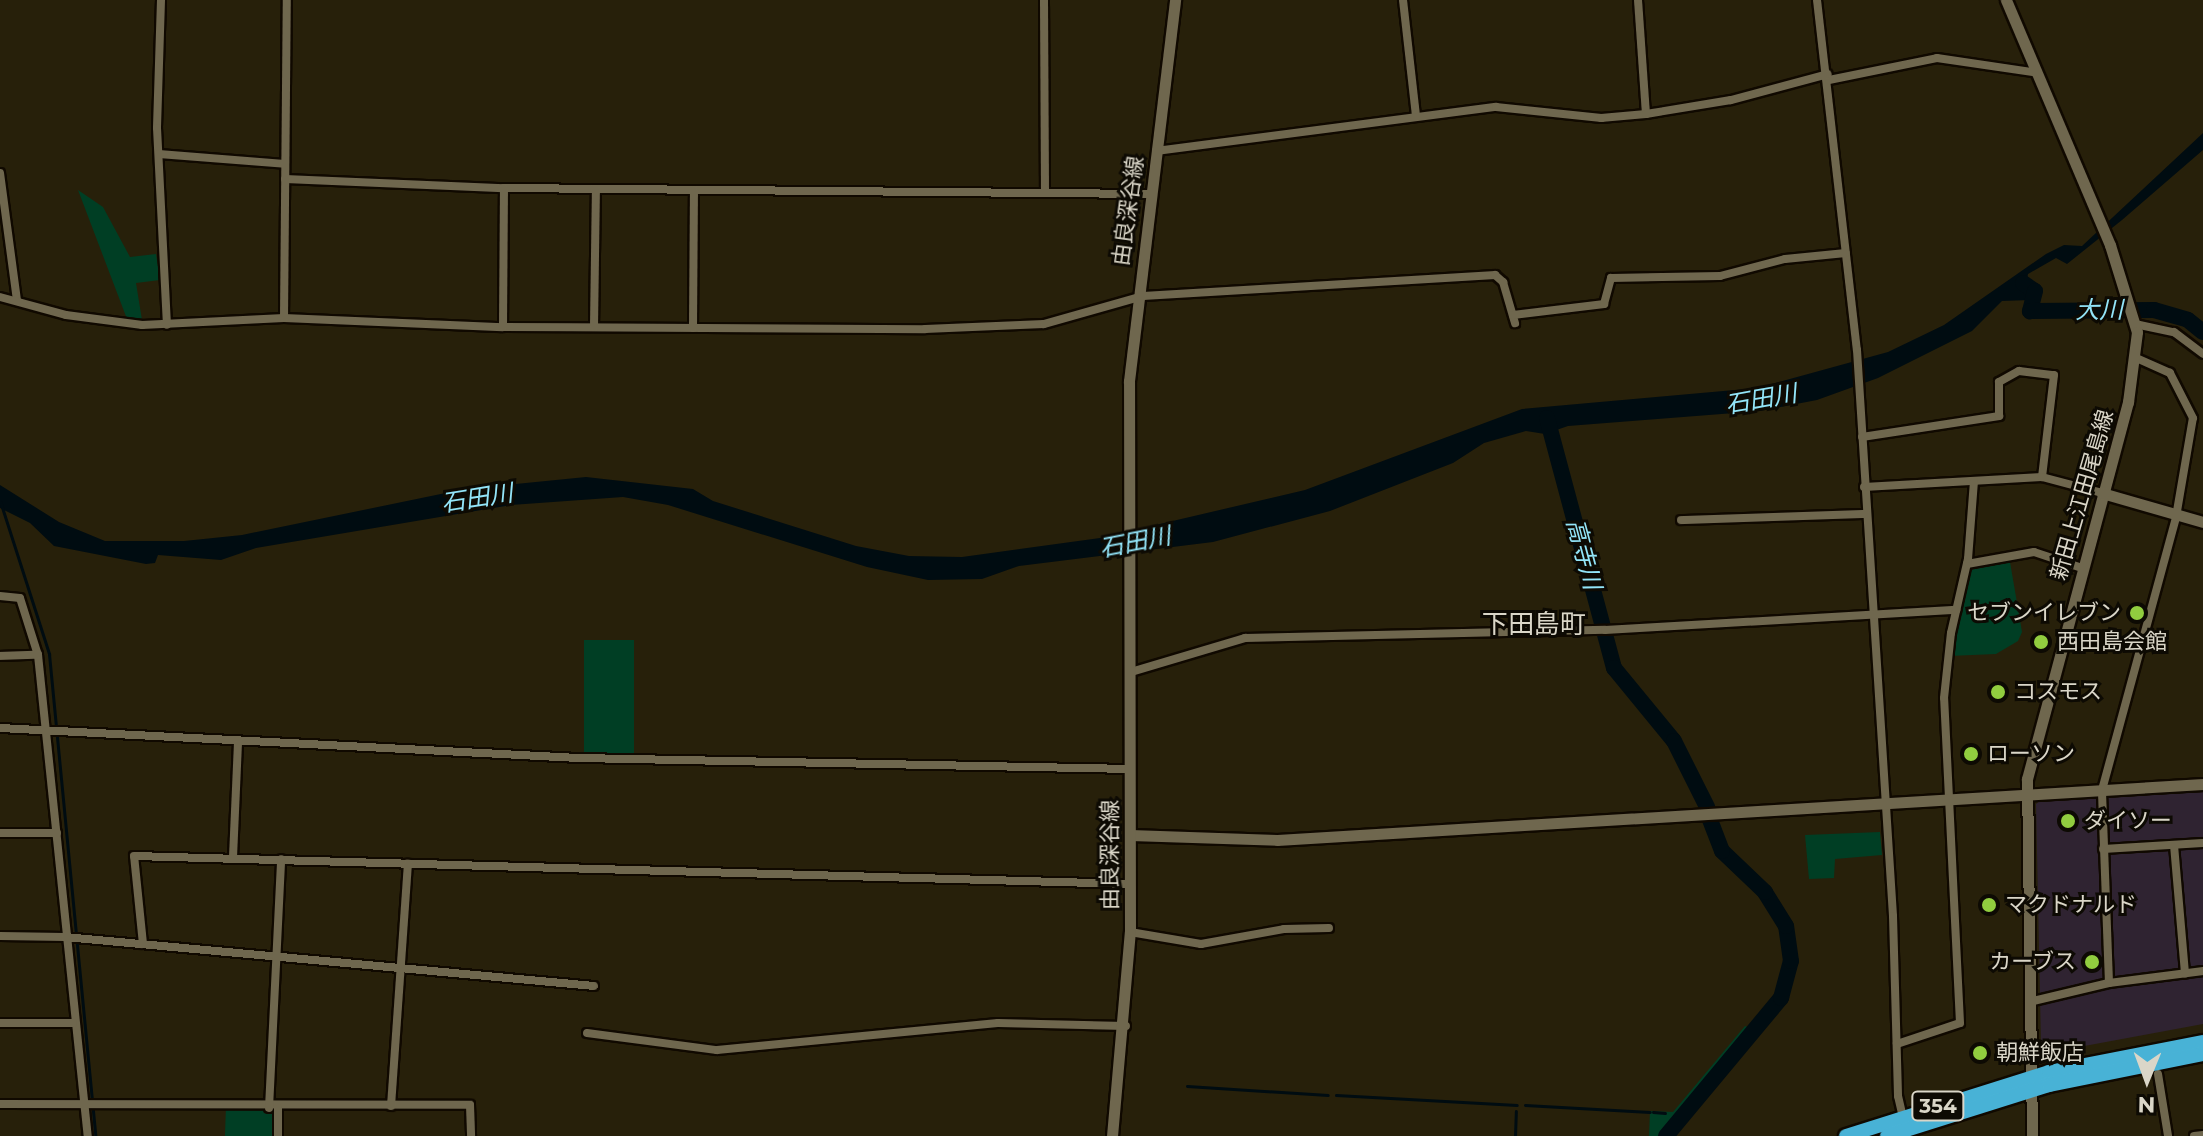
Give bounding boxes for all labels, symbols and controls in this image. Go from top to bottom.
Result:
street label: 由良深谷線 [1107,155,1149,267]
water label: 大川 [2075,295,2123,325]
water label: 石田川 [1723,379,1799,419]
street label: 新田上江田尾島線 [2045,407,2119,583]
water label: 石田川 [439,478,515,518]
water label: 高寺川 [1561,515,1607,593]
water label: 石田川 [1097,521,1173,563]
place label: セブンイレブン [1967,600,2121,626]
marker: セブンイレブン [2128,604,2146,622]
district label: 下田島町 [1482,609,1586,641]
place label: 西田島会館 [2057,629,2167,655]
marker: 西田島会館 [2032,633,2050,651]
place label: コスモス [2014,679,2102,705]
marker: コスモス [1989,683,2007,701]
place label: ローソン [1987,741,2075,767]
marker: ローソン [1962,745,1980,763]
street label: 由良深谷線 [1097,800,1123,910]
place label: ダイソー [2084,808,2172,834]
marker: ダイソー [2059,812,2077,830]
place label: マクドナルド [2005,892,2137,918]
marker: マクドナルド [1980,896,1998,914]
place label: カーブス [1988,949,2076,975]
marker: カーブス [2083,953,2101,971]
place label: 朝鮮飯店 [1996,1040,2084,1066]
north arrow [2107,1040,2187,1120]
marker: 朝鮮飯店 [1971,1044,1989,1062]
road number: 354 [1910,1090,1966,1122]
text: N [2137,1091,2156,1118]

